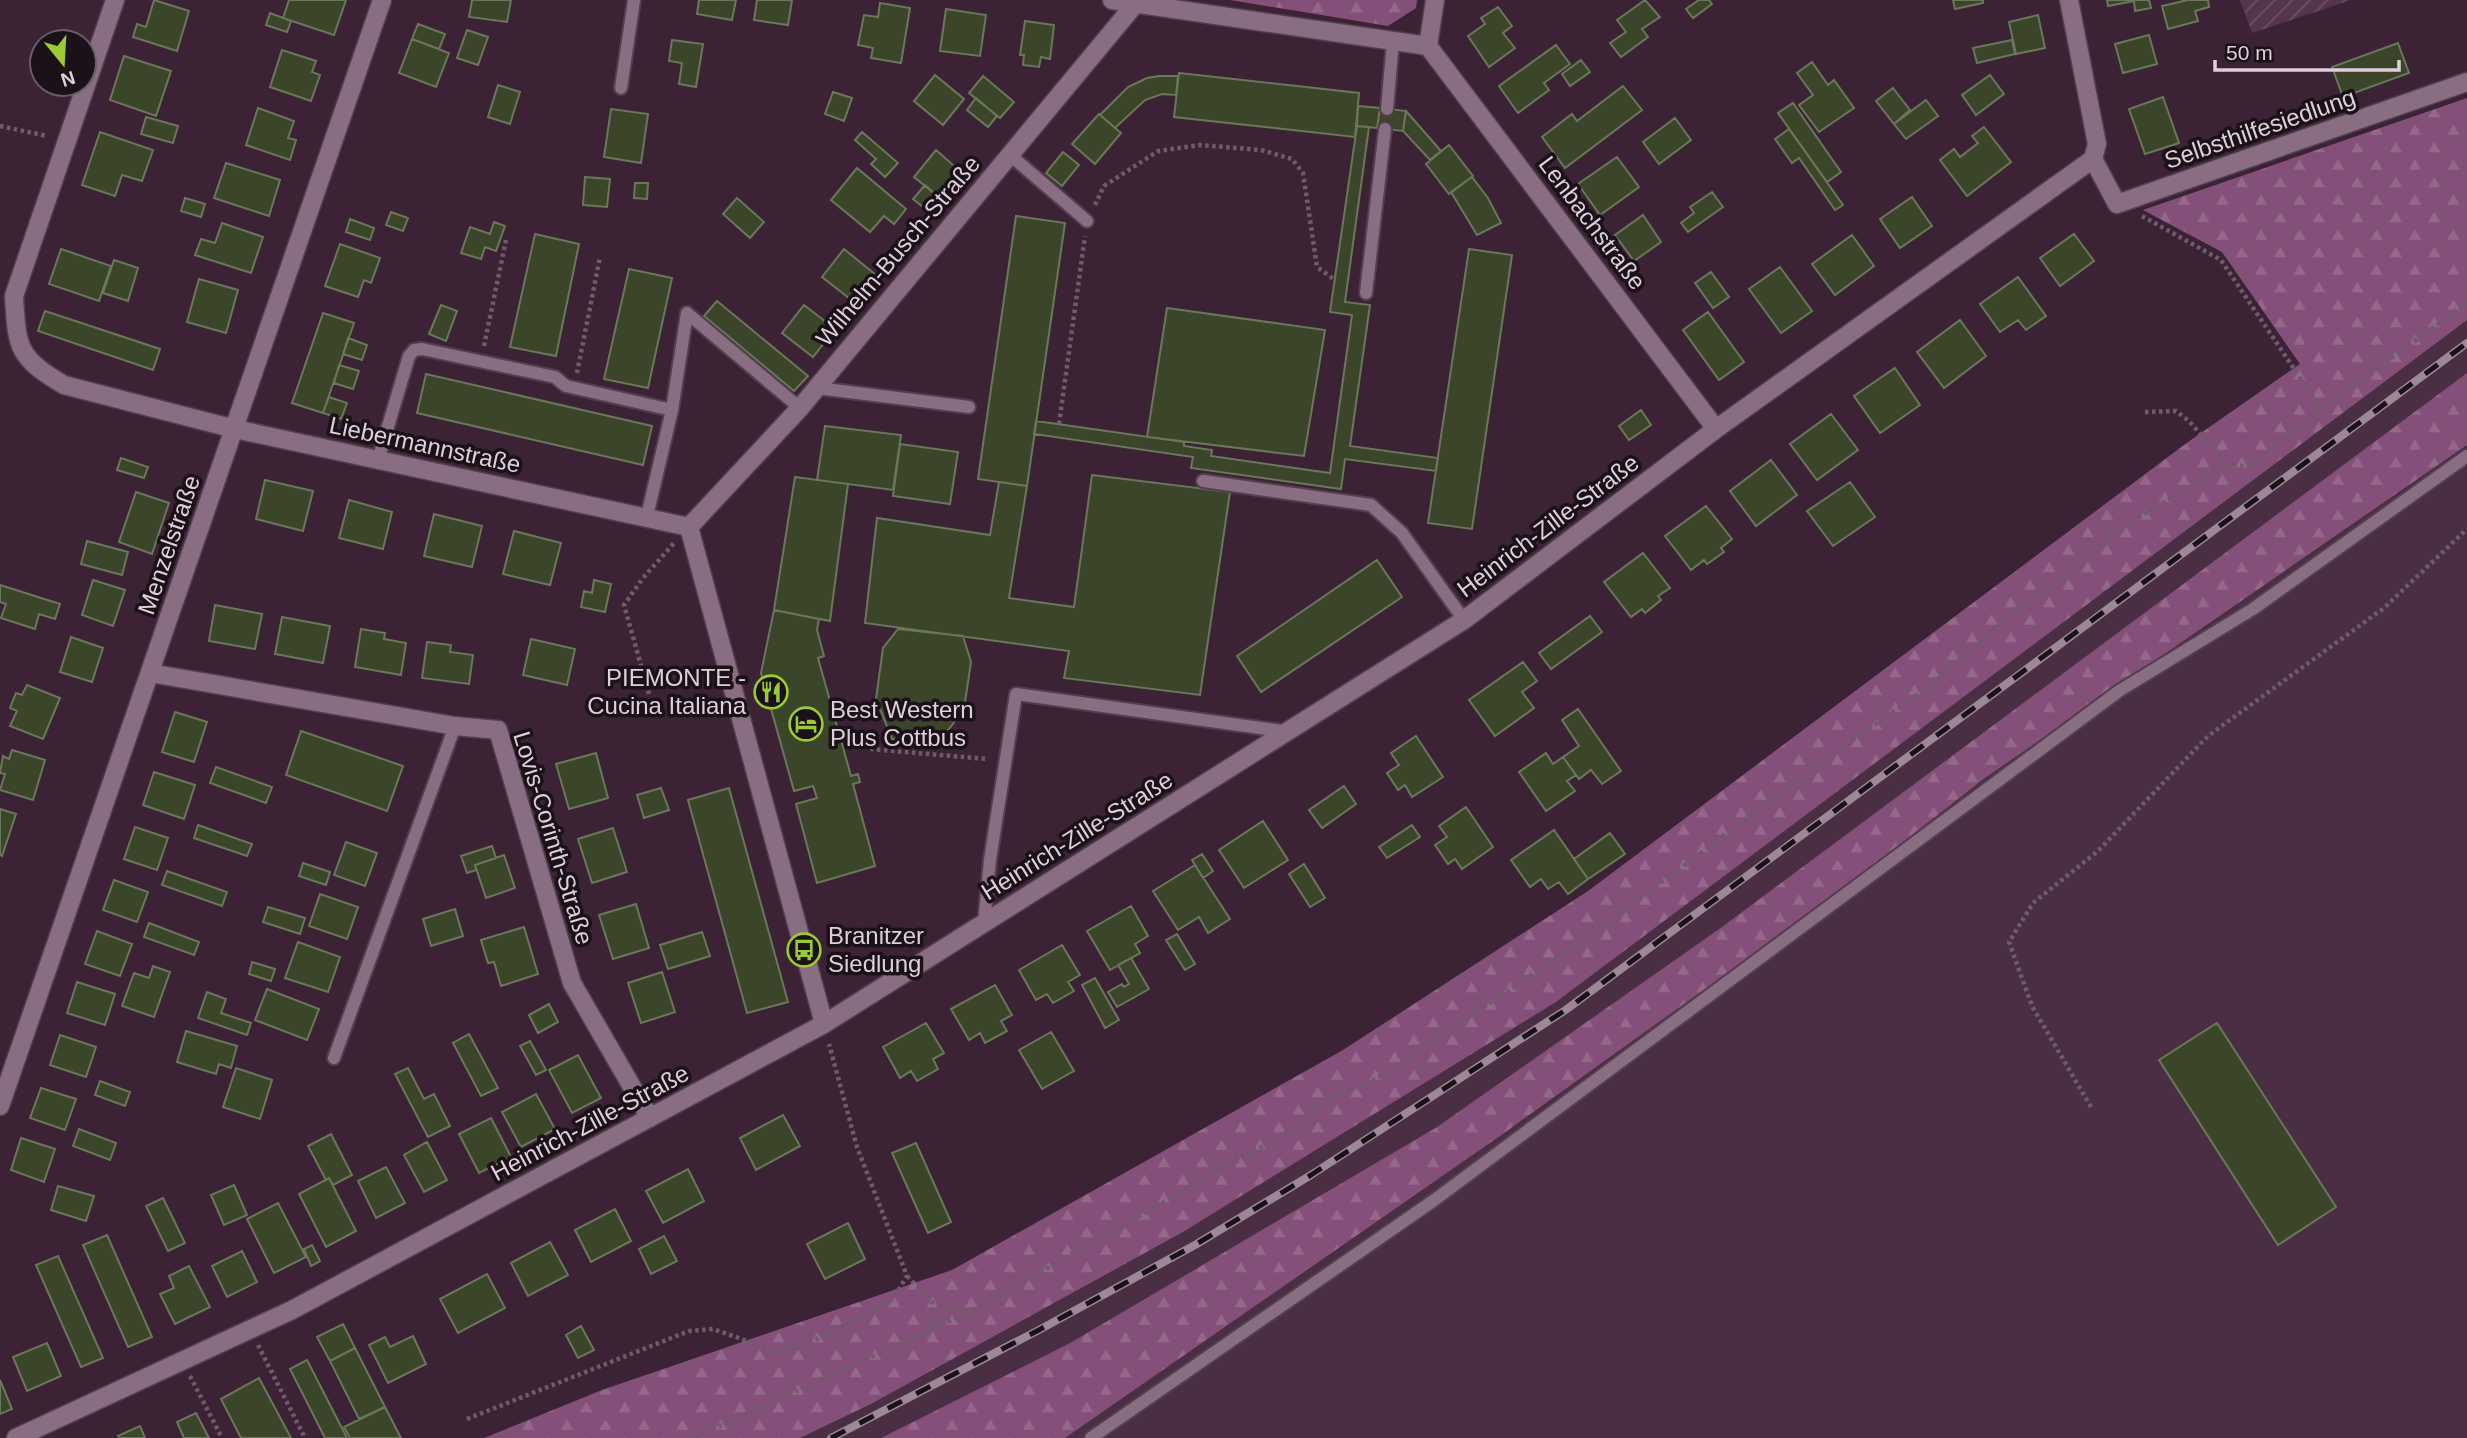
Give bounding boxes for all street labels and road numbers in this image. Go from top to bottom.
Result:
street label: Selbsthilfesiedlung [2161,83,2359,174]
street label: Wilhelm-Busch-Straße [810,150,985,351]
street label: Lenbachstraße [1533,151,1651,295]
street label: Liebermannstraße [327,411,523,478]
street label: Heinrich-Zille-Straße [1452,449,1644,603]
street label: Menzelstraße [132,472,205,618]
street label: Lovis-Corinth-Straße [508,728,599,948]
street label: Heinrich-Zille-Straße [976,766,1177,905]
street label: Heinrich-Zille-Straße [486,1059,693,1186]

